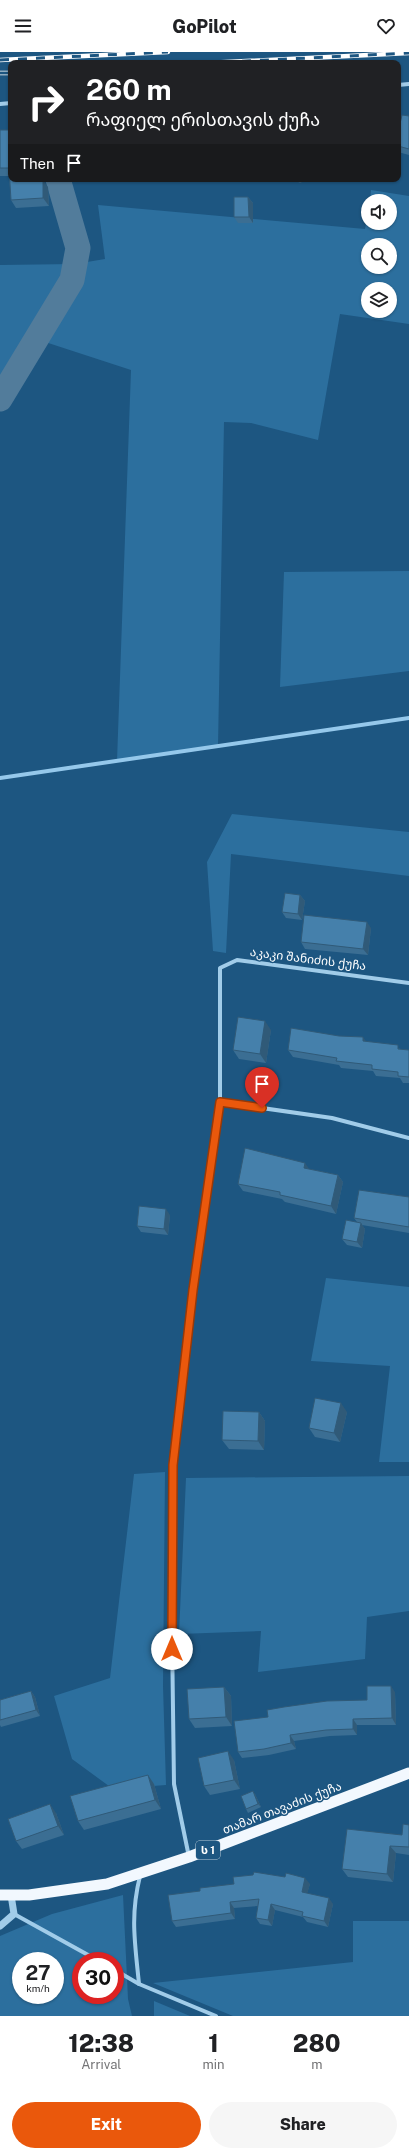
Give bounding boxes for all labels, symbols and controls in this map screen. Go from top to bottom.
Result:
icon: menu [12,15,34,37]
icon: heart [375,15,397,37]
text: GoPilot [172,16,237,37]
text: 260 m [86,73,172,106]
icon: right [20,76,72,128]
text: რაფიელ ერისთავის ქუჩა [86,109,320,130]
icon: arrive [63,152,85,174]
text: Then [20,155,55,172]
map controls [361,194,397,318]
button: sound [361,194,397,230]
button: search [361,238,397,274]
button: layers [361,282,397,318]
street label: აკაკი შანიძის ქუჩა [249,945,367,973]
pin [245,1067,279,1108]
icon: arrive [251,1073,273,1095]
position arrow [151,1628,193,1670]
street label: თამარ თავაძის ქუჩა [221,1779,343,1837]
road number: ს 1 [196,1841,220,1859]
speed limit sign: 30 [72,1952,124,2004]
text: 27 [25,1961,51,1985]
text: km/h [26,1982,50,1994]
text: 12:38 [68,2029,134,2057]
text: 1 [208,2029,219,2057]
text: 280 [293,2029,341,2057]
text: Arrival [81,2057,121,2072]
text: min [202,2057,225,2072]
text: m [311,2057,322,2072]
button: Exit [12,2102,201,2148]
button: Share [209,2102,397,2148]

